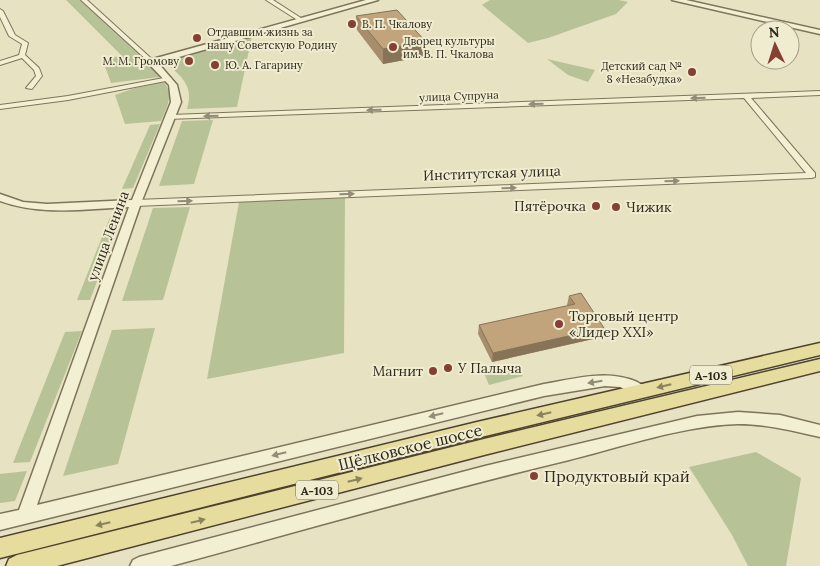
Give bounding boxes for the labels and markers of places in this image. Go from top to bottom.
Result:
place label: В. П. Чкалову [362,17,432,31]
marker: В. П. Чкалову [346,18,358,30]
place label: Отдавшим жизнь за нашу Советскую Родину [207,25,337,52]
marker: Отдавшим жизнь за нашу Советскую Родину [191,32,203,44]
place label: Дворец культуры им. В. П. Чкалова [403,34,495,61]
marker: Дворец культуры им. В. П. Чкалова [387,41,399,53]
place label: М. М. Громову [102,54,179,68]
marker: М. М. Громову [183,55,195,67]
place label: Ю. А. Гагарину [225,58,303,72]
marker: Ю. А. Гагарину [209,59,221,71]
place label: Детский сад № 8 «Незабудка» [601,59,682,86]
marker: Детский сад № 8 «Незабудка» [686,66,698,78]
place label: Пятёрочка [514,197,586,215]
place label: Чижик [626,198,672,216]
marker: Пятёрочка [590,200,602,212]
marker: Чижик [610,201,622,213]
place label: Торговый центр «Лидер XXI» [569,307,678,341]
marker: Торговый центр «Лидер XXI» [553,318,565,330]
place label: У Палыча [457,359,522,377]
place label: Магнит [372,362,423,380]
marker: У Палыча [442,362,454,374]
marker: Магнит [427,365,439,377]
place label: Продуктовый край [544,466,690,486]
marker: Продуктовый край [528,470,540,482]

